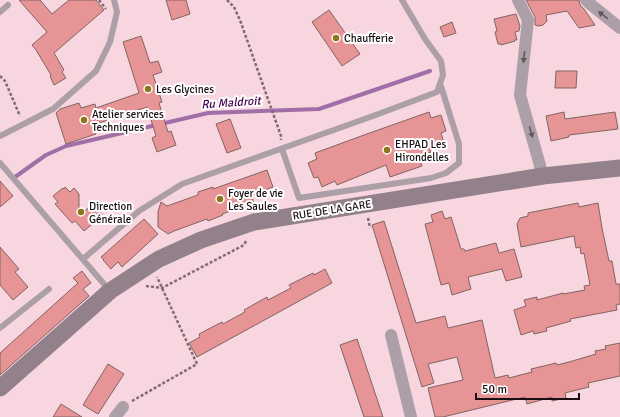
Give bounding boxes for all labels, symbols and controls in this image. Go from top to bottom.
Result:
one-way arrow [597,10,608,19]
place label: Chaufferie [344,32,393,45]
marker: Chaufferie [331,33,341,43]
one-way arrow [520,51,527,63]
place label: Les Glycines [156,83,214,96]
marker: Les Glycines [143,84,153,94]
water label: Ru Maldroit [201,93,263,113]
place label: Atelier services Techniques [92,108,164,134]
marker: Atelier services Techniques [79,115,89,125]
one-way arrow [528,126,534,138]
place label: EHPAD Les Hirondelles [395,138,449,164]
marker: EHPAD Les Hirondelles [382,145,392,155]
place label: Foyer de vie Les Saules [228,187,283,213]
marker: Foyer de vie Les Saules [215,194,225,204]
street label: RUE DE LA GARE [292,197,372,223]
place label: Direction Générale [89,200,132,226]
marker: Direction Générale [76,207,86,217]
scale bar [476,375,579,401]
text: 50 m [482,382,507,397]

